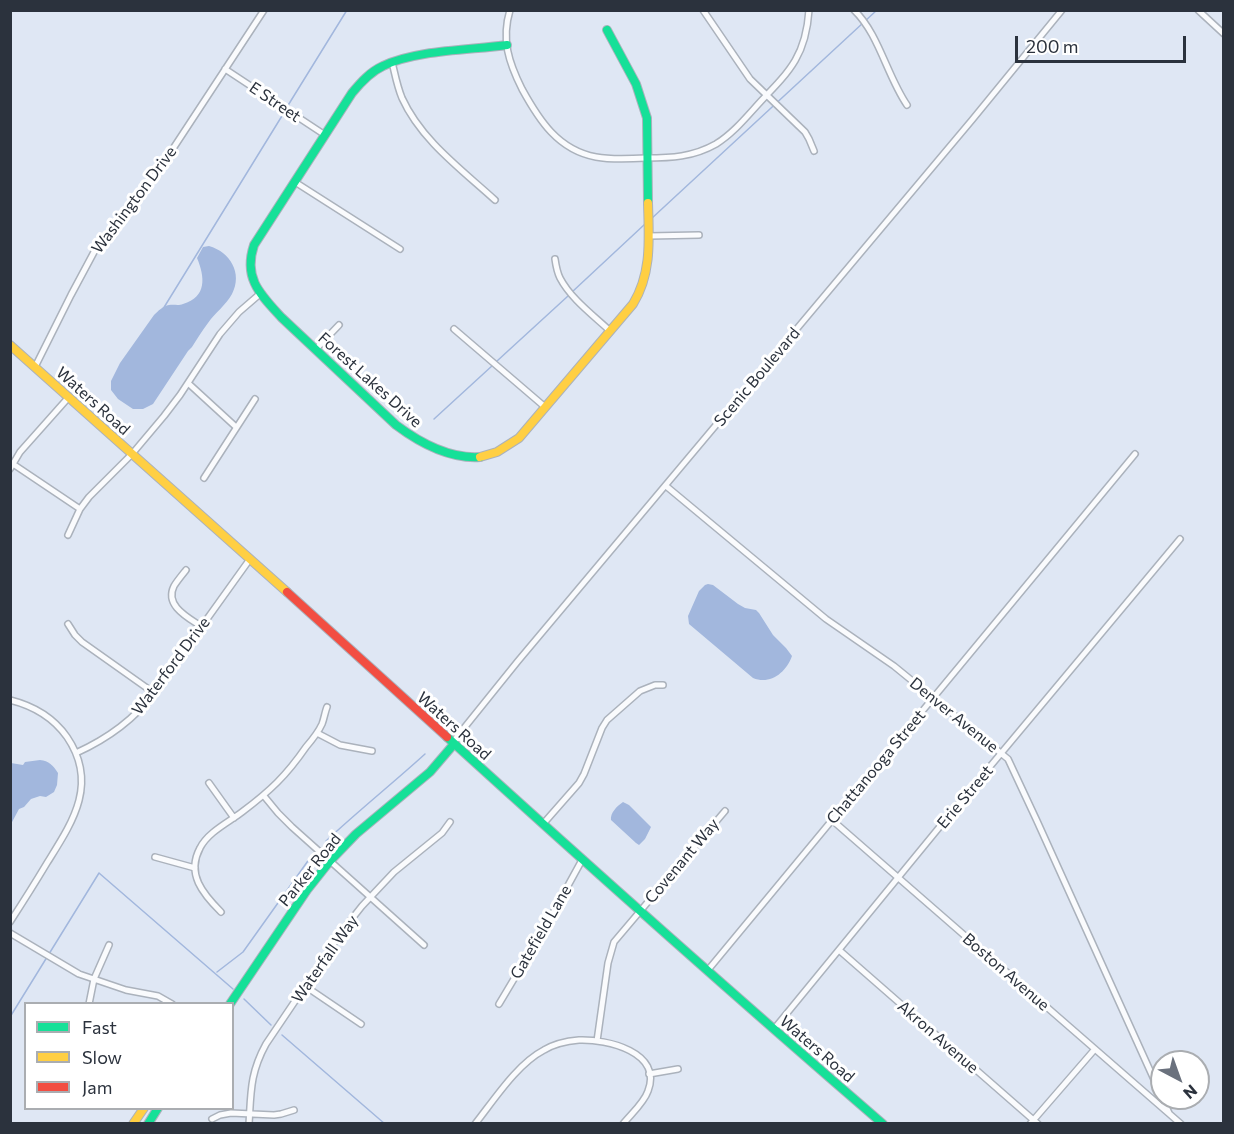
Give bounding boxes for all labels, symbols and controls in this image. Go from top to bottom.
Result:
scale bar [1018,24,1189,62]
text: 200 m [1026,35,1079,57]
street label: E Street [246,78,304,126]
street label: Washington Drive [87,143,181,257]
street label: Scenic Boulevard [710,324,804,430]
street label: Forest Lakes Drive [314,328,426,432]
street label: Waters Road [52,363,134,439]
street label: Waterford Drive [128,613,214,719]
street label: Denver Avenue [906,673,1002,757]
street label: Waters Road [413,688,495,764]
street label: Chattanooga Street [823,706,929,828]
street label: Erie Street [933,761,997,833]
street label: Covenant Way [641,815,723,907]
street label: Parker Road [275,830,345,910]
street label: Gatefield Lane [506,882,576,982]
street label: Waterfall Way [288,911,362,1007]
street label: Boston Avenue [959,929,1053,1015]
street label: Akron Avenue [894,997,982,1077]
legend [24,1002,234,1110]
street label: Waters Road [776,1011,858,1087]
text: Fast [82,1016,117,1038]
text: Slow [82,1046,122,1068]
north arrow [1150,1050,1210,1110]
text: Jam [82,1076,112,1098]
text: N [1180,1081,1202,1104]

